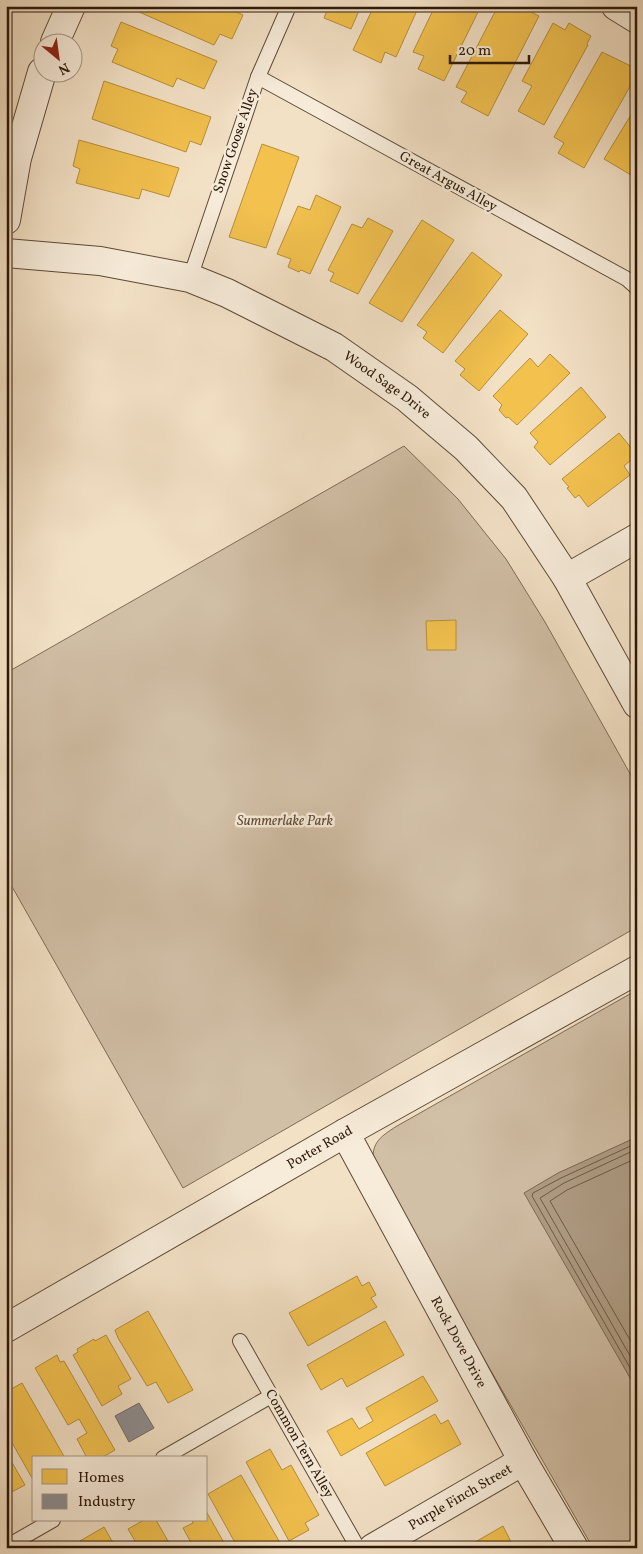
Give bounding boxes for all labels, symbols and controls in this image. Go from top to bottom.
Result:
north arrow [32,32,82,82]
scale bar [450,32,529,64]
text: 20 m [458,41,491,62]
text: N [55,57,73,79]
street label: Snow Goose Alley [209,86,263,196]
street label: Great Argus Alley [396,147,501,217]
street label: Wood Sage Drive [339,347,435,424]
park label: Summerlake Park [237,812,334,831]
street label: Porter Road [283,1121,356,1174]
street label: Rock Dove Drive [426,1293,491,1392]
street label: Common Tern Alley [260,1386,338,1502]
legend [32,1456,208,1522]
street label: Purple Finch Street [405,1460,516,1535]
text: Homes [78,1468,124,1489]
text: Industry [78,1492,135,1513]

